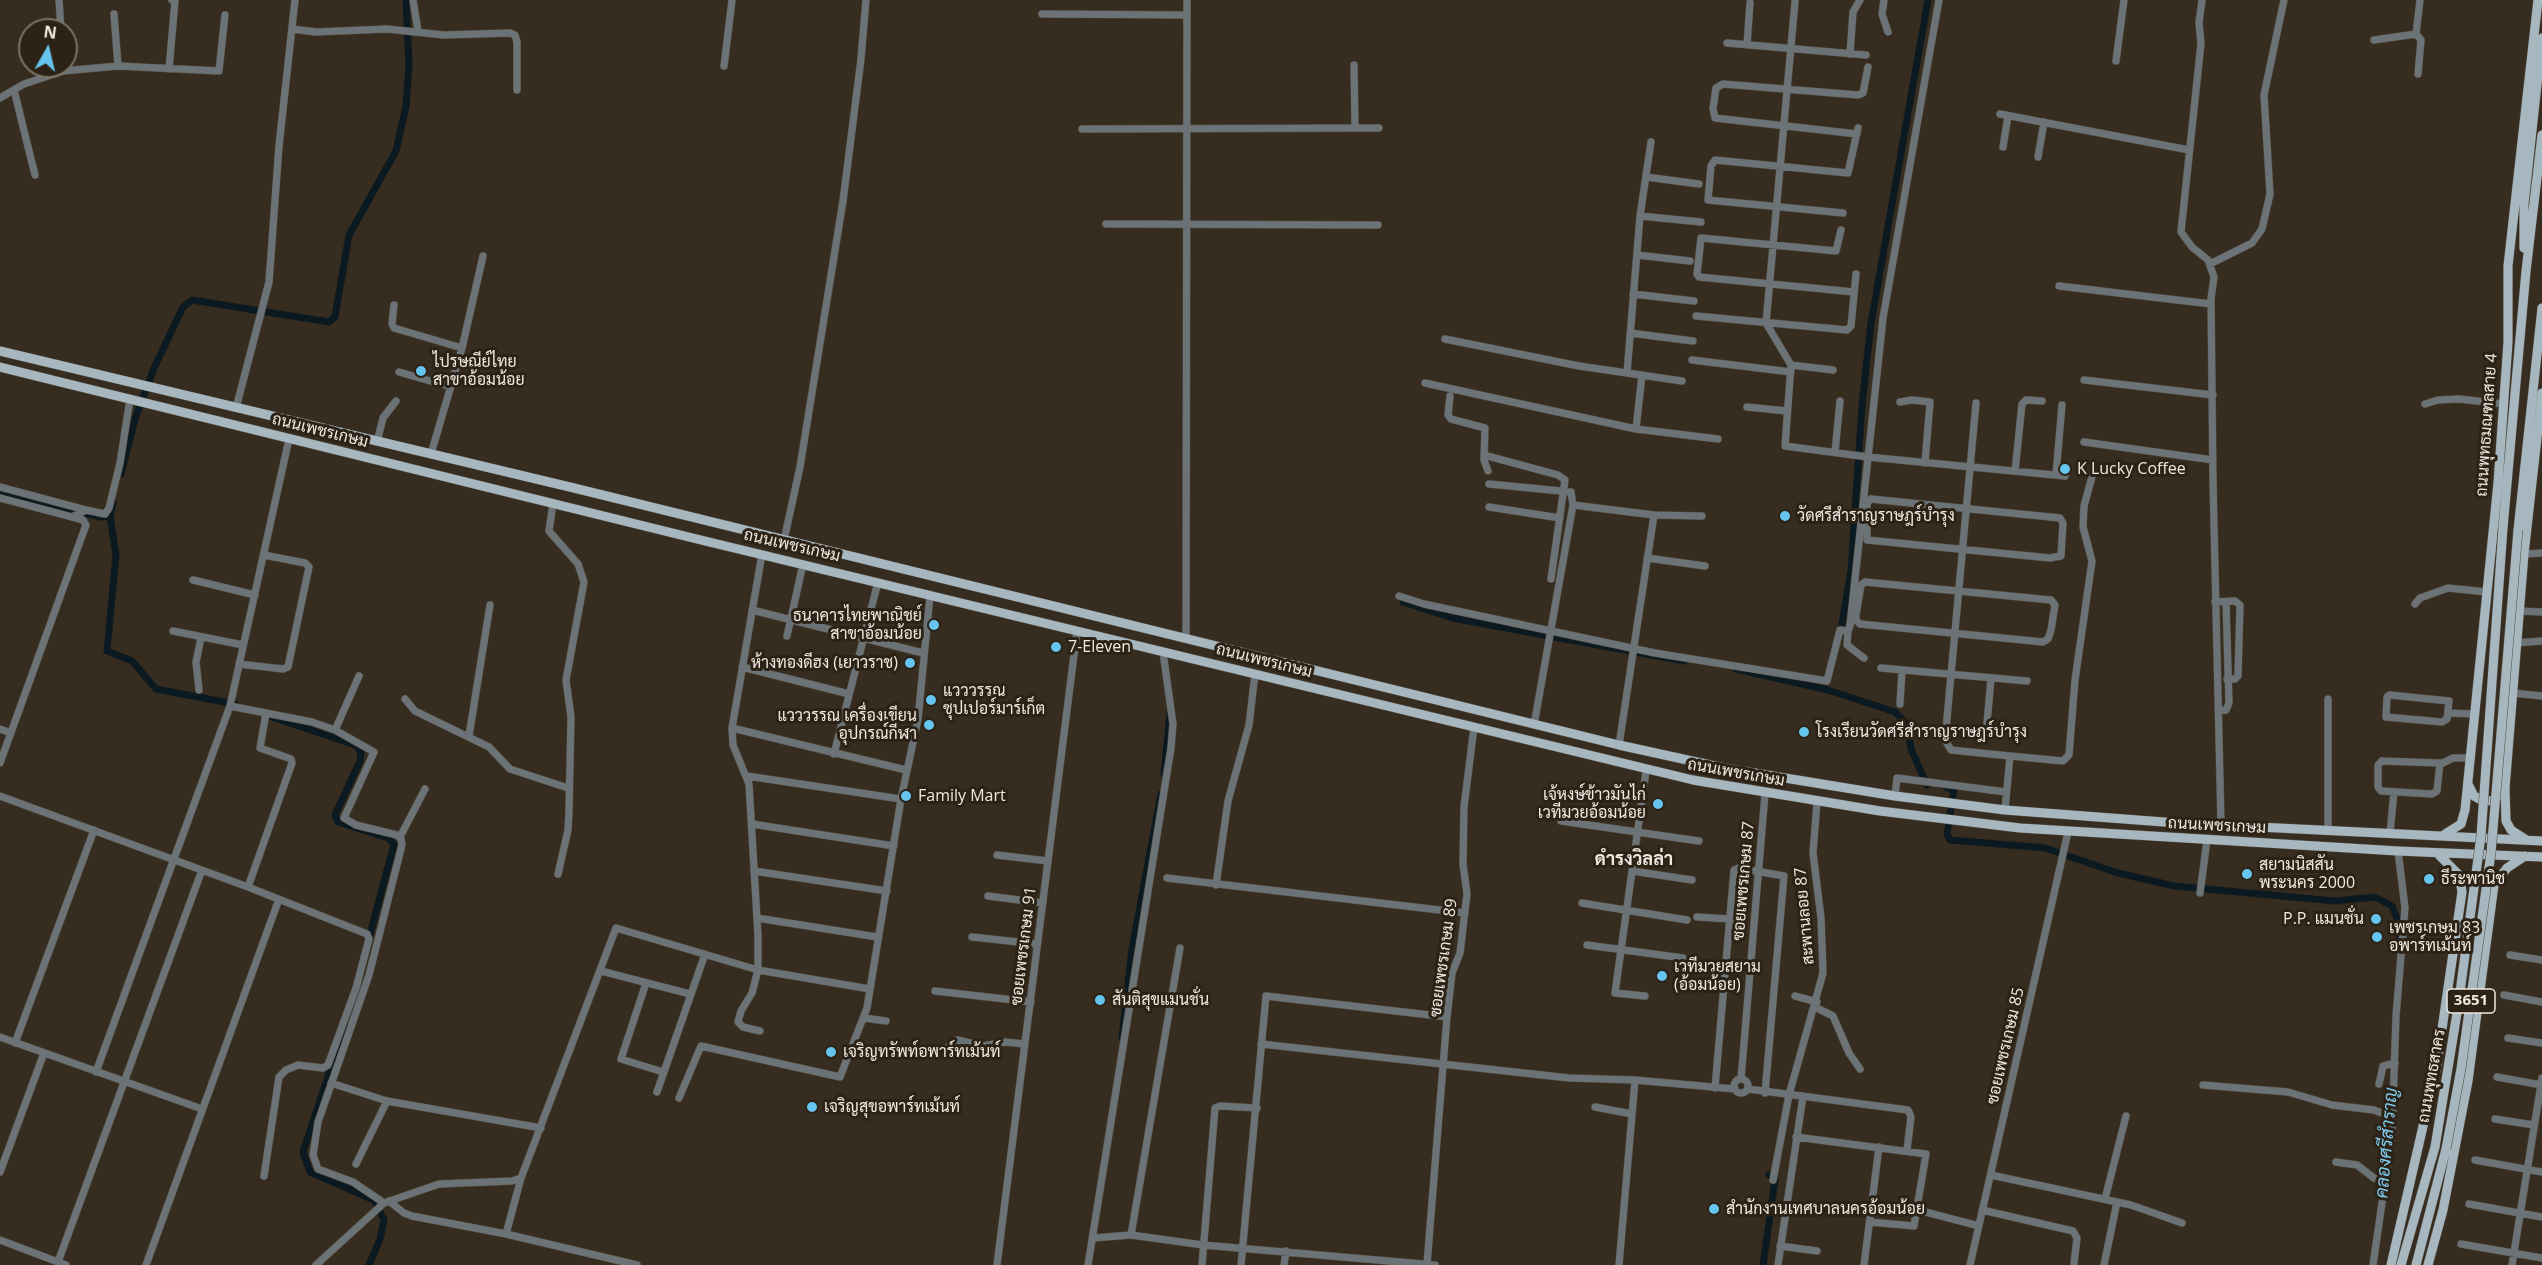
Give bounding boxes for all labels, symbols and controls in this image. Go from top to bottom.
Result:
north arrow [18,18,78,78]
text: N [42,20,58,44]
place label: ไปรษณีย์ไทย สาขาอ้อมน้อย [433,352,525,390]
street label: ถนนพุทธมณฑลสาย 4 [2472,353,2502,497]
marker: ไปรษณีย์ไทย สาขาอ้อมน้อย [414,364,428,378]
street label: ถนนเพชรเกษม [270,410,370,452]
place label: K Lucky Coffee [2077,459,2186,479]
marker: K Lucky Coffee [2058,462,2072,476]
place label: วัดศรีสําราญราษฎร์บํารุง [1797,506,1955,526]
marker: วัดศรีสําราญราษฎร์บํารุง [1778,509,1792,523]
street label: ถนนเพชรเกษม [742,526,842,566]
place label: ธนาคารไทยพาณิชย์ สาขาอ้อมน้อย [793,606,922,644]
marker: ธนาคารไทยพาณิชย์ สาขาอ้อมน้อย [927,618,941,632]
place label: 7-Eleven [1068,637,1131,657]
marker: 7-Eleven [1049,640,1063,654]
street label: ถนนเพชรเกษม [1214,640,1314,682]
place label: ห้างทองดีฮง (เยาวราช) [751,653,898,673]
marker: ห้างทองดีฮง (เยาวราช) [903,656,917,670]
place label: แวววรรณ ซุปเปอร์มาร์เก็ต [943,681,1045,719]
marker: แวววรรณ ซุปเปอร์มาร์เก็ต [924,693,938,707]
place label: แวววรรณ เครื่องเขียน อุปกรณ์กีฬา [777,706,917,744]
marker: แวววรรณ เครื่องเขียน อุปกรณ์กีฬา [922,718,936,732]
place label: โรงเรียนวัดศรีสําราญราษฎร์บํารุง [1816,722,2027,742]
marker: โรงเรียนวัดศรีสําราญราษฎร์บํารุง [1797,725,1811,739]
street label: ถนนเพชรเกษม [1686,755,1786,791]
place label: เจ้หงษ์ข้าวมันไก่ เวทีมวยอ้อมน้อย [1538,785,1646,823]
place label: Family Mart [918,786,1006,806]
marker: Family Mart [899,789,913,803]
marker: เจ้หงษ์ข้าวมันไก่ เวทีมวยอ้อมน้อย [1651,797,1665,811]
street label: ถนนเพชรเกษม [2167,814,2267,838]
street label: ซอยเพชรเกษม 87 [1729,821,1759,941]
district label: ดำรงวิลล่า [1595,849,1673,871]
place label: สยามนิสสัน พระนคร 2000 [2259,855,2355,893]
street label: สะพานลอย 87 [1791,867,1819,965]
marker: สยามนิสสัน พระนคร 2000 [2240,867,2254,881]
place label: ธีระพานิช [2441,869,2505,889]
marker: ธีระพานิช [2422,872,2436,886]
street label: ซอยเพชรเกษม 91 [1007,885,1041,1007]
street label: ซอยเพชรเกษม 89 [1426,897,1462,1019]
place label: P.P. แมนชั่น [2283,909,2364,929]
marker: P.P. แมนชั่น [2369,912,2383,926]
place label: เพชรเกษม 83 อพาร์ทเม้นท์ [2389,918,2480,956]
marker: เพชรเกษม 83 อพาร์ทเม้นท์ [2370,930,2384,944]
place label: เวทีมวยสยาม (อ้อมน้อย) [1674,957,1761,995]
marker: เวทีมวยสยาม (อ้อมน้อย) [1655,969,1669,983]
street label: ซอยเพชรเกษม 85 [1983,986,2029,1106]
road number: 3651 [2447,989,2495,1013]
place label: สันติสุขแมนชั่น [1112,990,1209,1010]
marker: สันติสุขแมนชั่น [1093,993,1107,1007]
street label: ถนนพุทธสาคร [2414,1028,2450,1124]
place label: เจริญทรัพท์อพาร์ทเม้นท์ [843,1042,1001,1062]
marker: เจริญทรัพท์อพาร์ทเม้นท์ [824,1045,838,1059]
water label: คลองศรีสำราญ [2371,1087,2403,1199]
place label: เจริญสุขอพาร์ทเม้นท์ [824,1097,960,1117]
marker: เจริญสุขอพาร์ทเม้นท์ [805,1100,819,1114]
place label: สำนักงานเทศบาลนครอ้อมน้อย [1726,1199,1925,1219]
marker: สำนักงานเทศบาลนครอ้อมน้อย [1707,1202,1721,1216]

